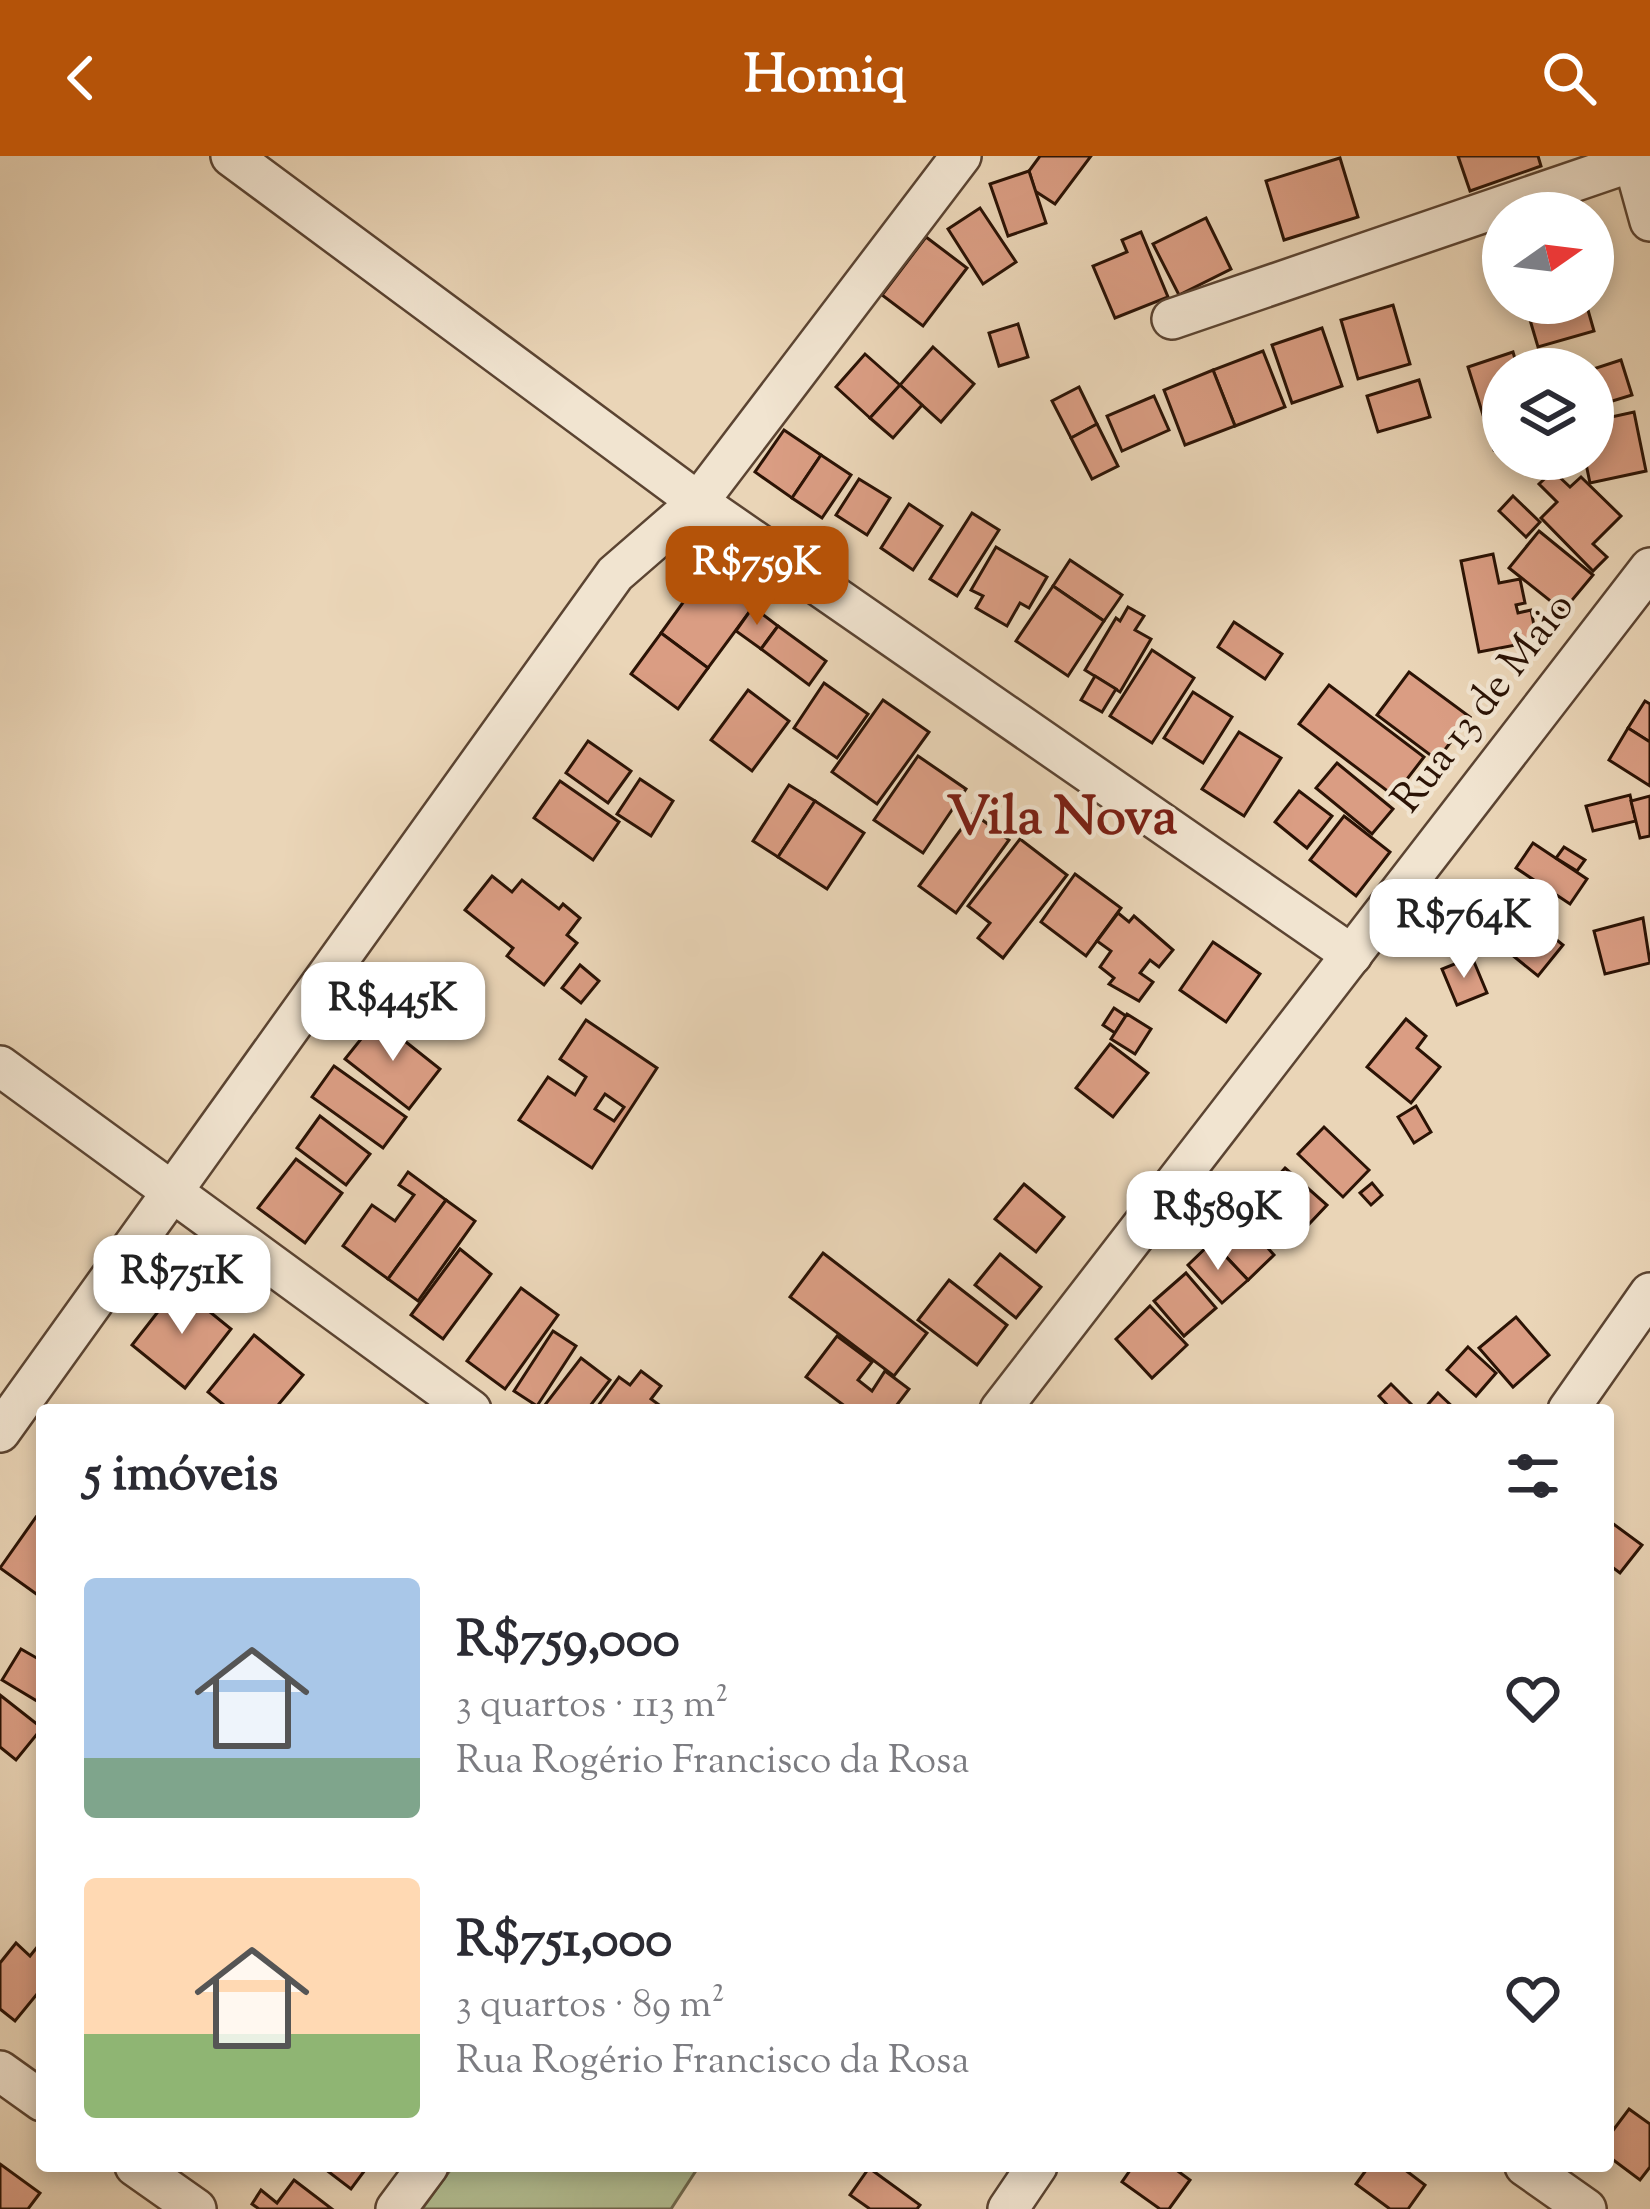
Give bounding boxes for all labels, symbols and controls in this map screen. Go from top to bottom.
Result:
text: Homiq [744,39,906,117]
icon: back [48,45,114,111]
icon: search [1536,45,1602,111]
north arrow [1482,192,1614,324]
map controls [1482,192,1614,480]
button: layers [1482,348,1614,480]
pin: R$759K [659,526,855,628]
text: R$759K [693,537,821,593]
street label: Rua 13 de Maio [1379,581,1591,827]
district label: Vila Nova [947,781,1177,859]
pin: R$764K [1366,879,1562,981]
text: R$764K [1397,890,1531,946]
pin: R$445K [295,962,491,1064]
text: R$445K [328,973,458,1029]
pin: R$589K [1120,1171,1316,1273]
text: R$589K [1154,1182,1282,1238]
pin: R$751K [84,1235,280,1337]
text: R$751K [120,1246,244,1302]
text: 5 imóveis [84,1440,278,1513]
icon: filters [1500,1443,1566,1509]
text: R$759,000 [456,1606,680,1679]
icon: home [180,1626,324,1770]
icon: heart [1500,1665,1566,1731]
text: 3 quartos · 113 m² [456,1679,728,1735]
text: Rua Rogério Francisco da Rosa [456,1735,969,1791]
text: R$751,000 [456,1906,672,1979]
icon: home [180,1926,324,2070]
icon: heart [1500,1965,1566,2031]
text: 3 quartos · 89 m² [456,1979,725,2035]
text: Rua Rogério Francisco da Rosa [456,2035,969,2091]

